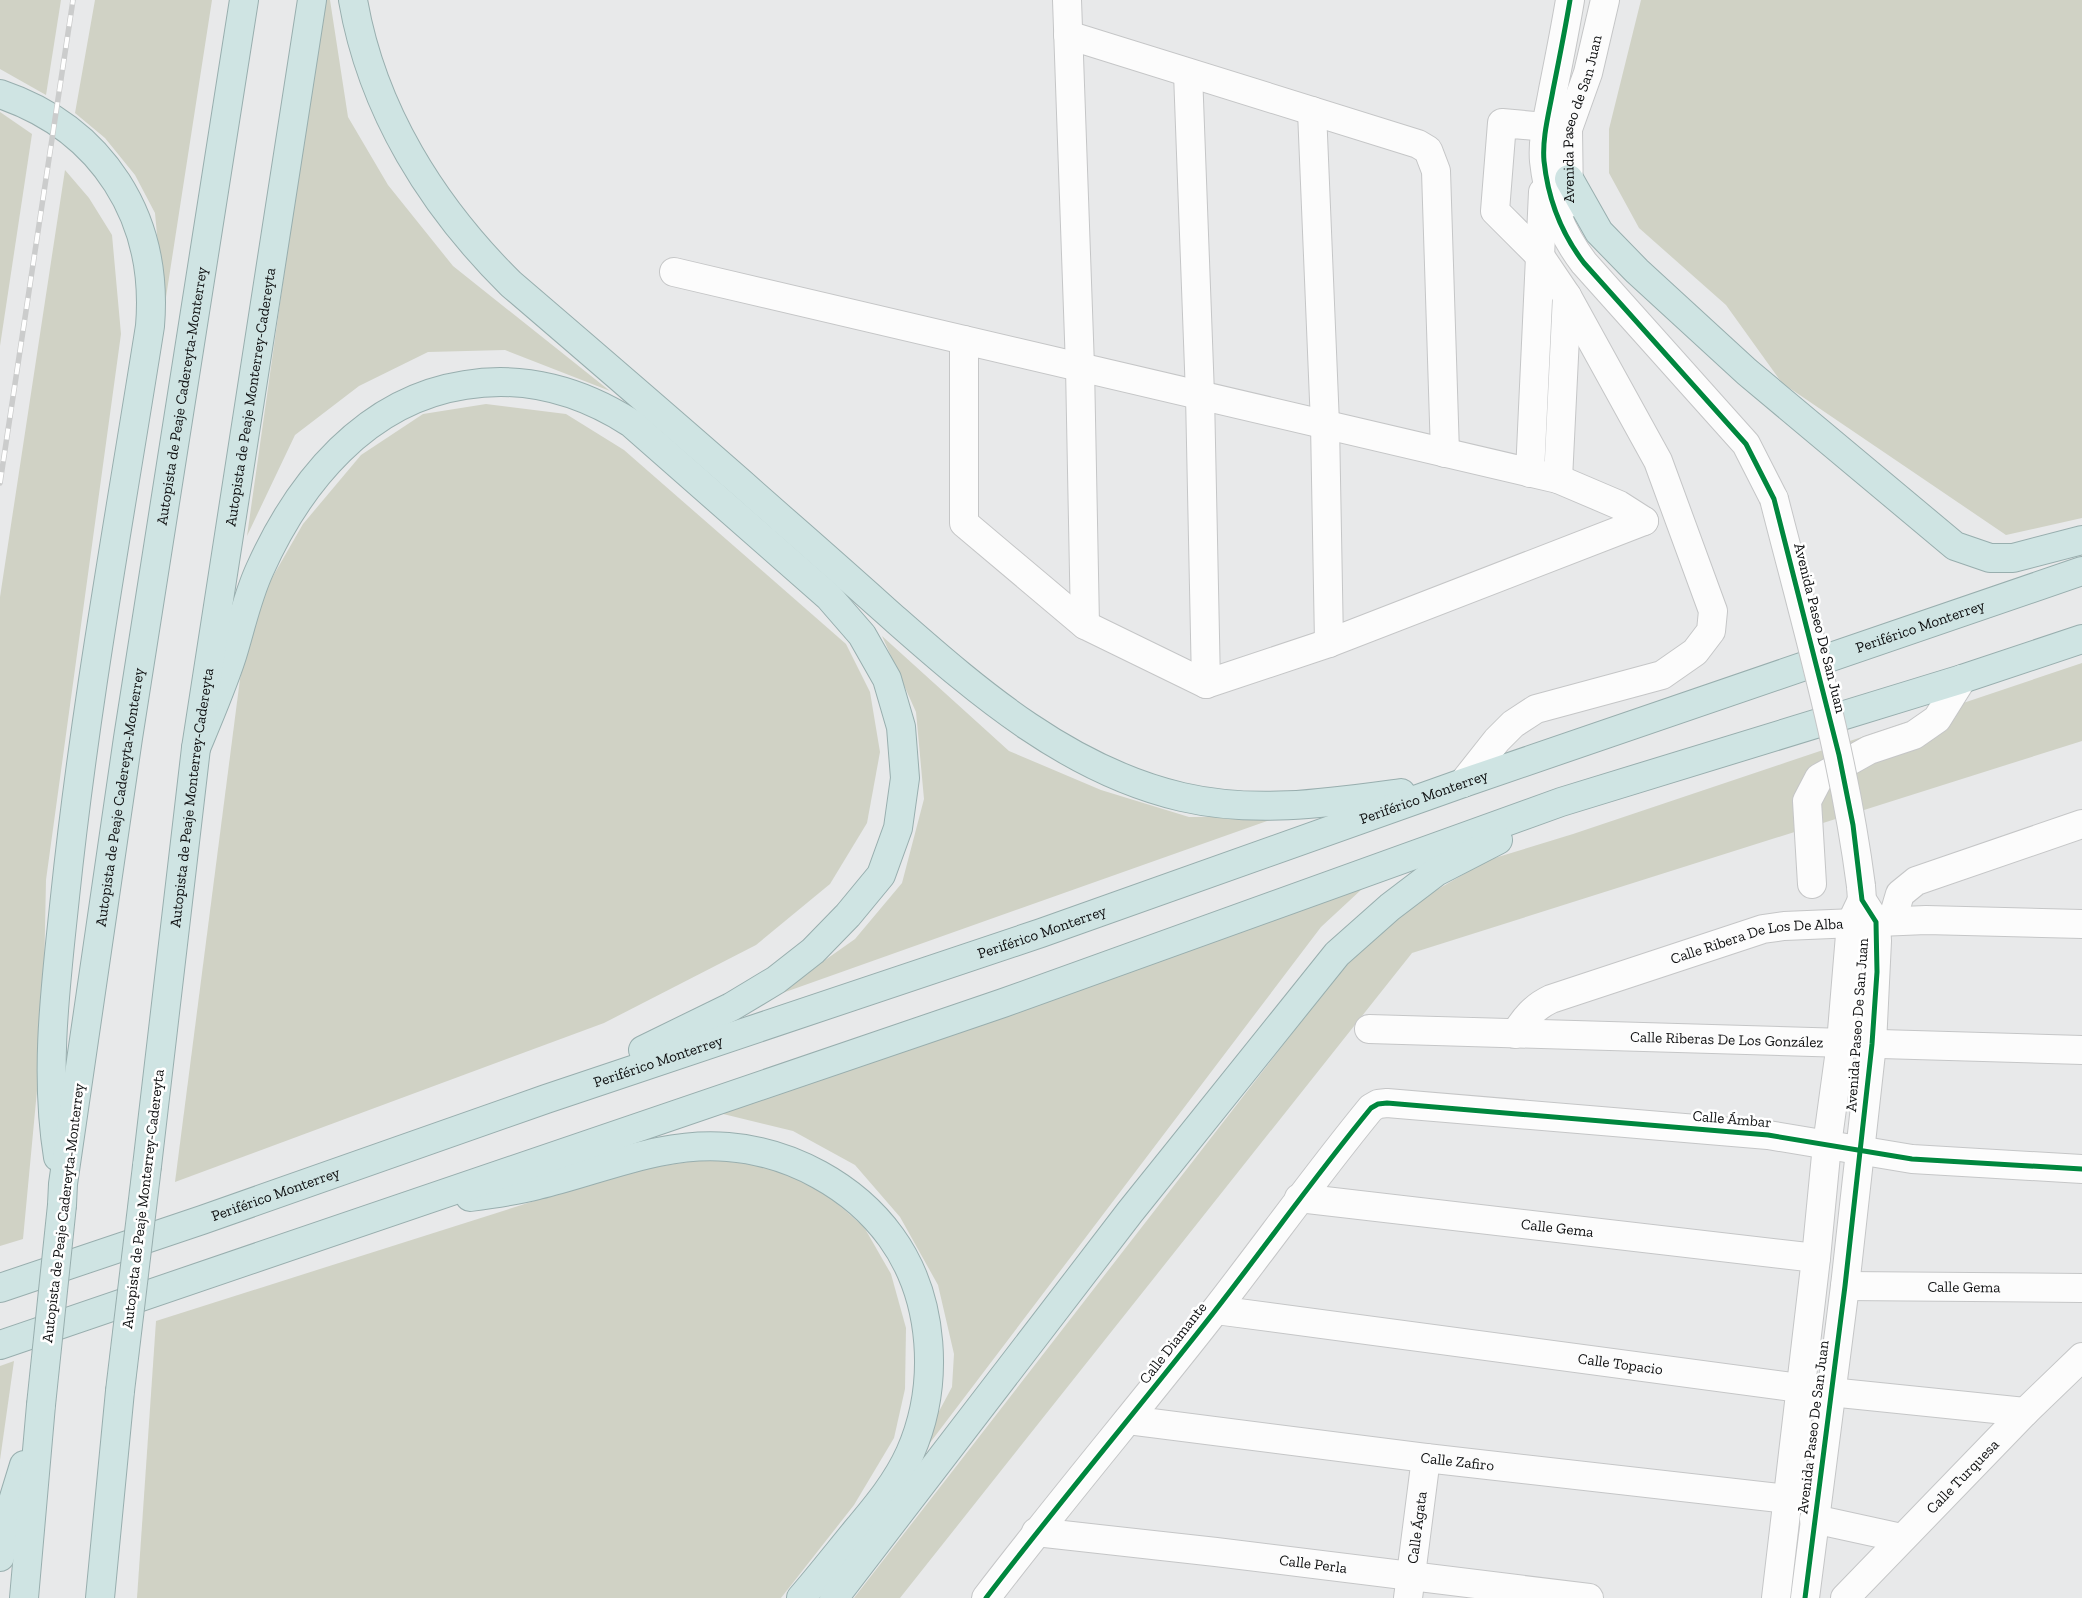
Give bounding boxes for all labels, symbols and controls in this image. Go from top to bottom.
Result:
street label: Avenida Paseo de San Juan [1558,33,1606,203]
street label: Autopista de Peaje Cadereyta-Monterrey [153,265,211,526]
street label: Autopista de Peaje Monterrey-Cadereyta [221,266,279,528]
street label: Avenida Paseo De San Juan [1790,541,1850,715]
street label: Periférico Monterrey [1853,596,1987,657]
street label: Autopista de Peaje Cadereyta-Monterrey [92,666,148,928]
street label: Autopista de Peaje Monterrey-Cadereyta [166,667,217,929]
street label: Periférico Monterrey [1357,766,1491,828]
street label: Periférico Monterrey [975,901,1109,963]
street label: Calle Ribera De Los De Alba [1668,915,1844,968]
street label: Avenida Paseo De San Juan [1842,937,1872,1113]
street label: Calle Riberas De Los González [1630,1028,1824,1051]
street label: Periférico Monterrey [591,1031,725,1091]
street label: Autopista de Peaje Monterrey-Cadereyta [118,1068,168,1330]
street label: Autopista de Peaje Cadereyta-Monterrey [38,1082,88,1344]
street label: Calle Ámbar [1692,1107,1772,1131]
street label: Periférico Monterrey [209,1163,342,1225]
street label: Calle Gema [1520,1215,1595,1241]
street label: Calle Gema [1927,1278,2001,1296]
street label: Calle Diamante [1135,1299,1211,1387]
street label: Avenida Paseo De San Juan [1793,1339,1833,1515]
street label: Calle Topacio [1577,1349,1664,1379]
street label: Calle Turquesa [1922,1436,2003,1517]
street label: Calle Zafiro [1420,1448,1495,1475]
street label: Calle Ágata [1403,1490,1431,1565]
street label: Calle Perla [1278,1551,1348,1577]

